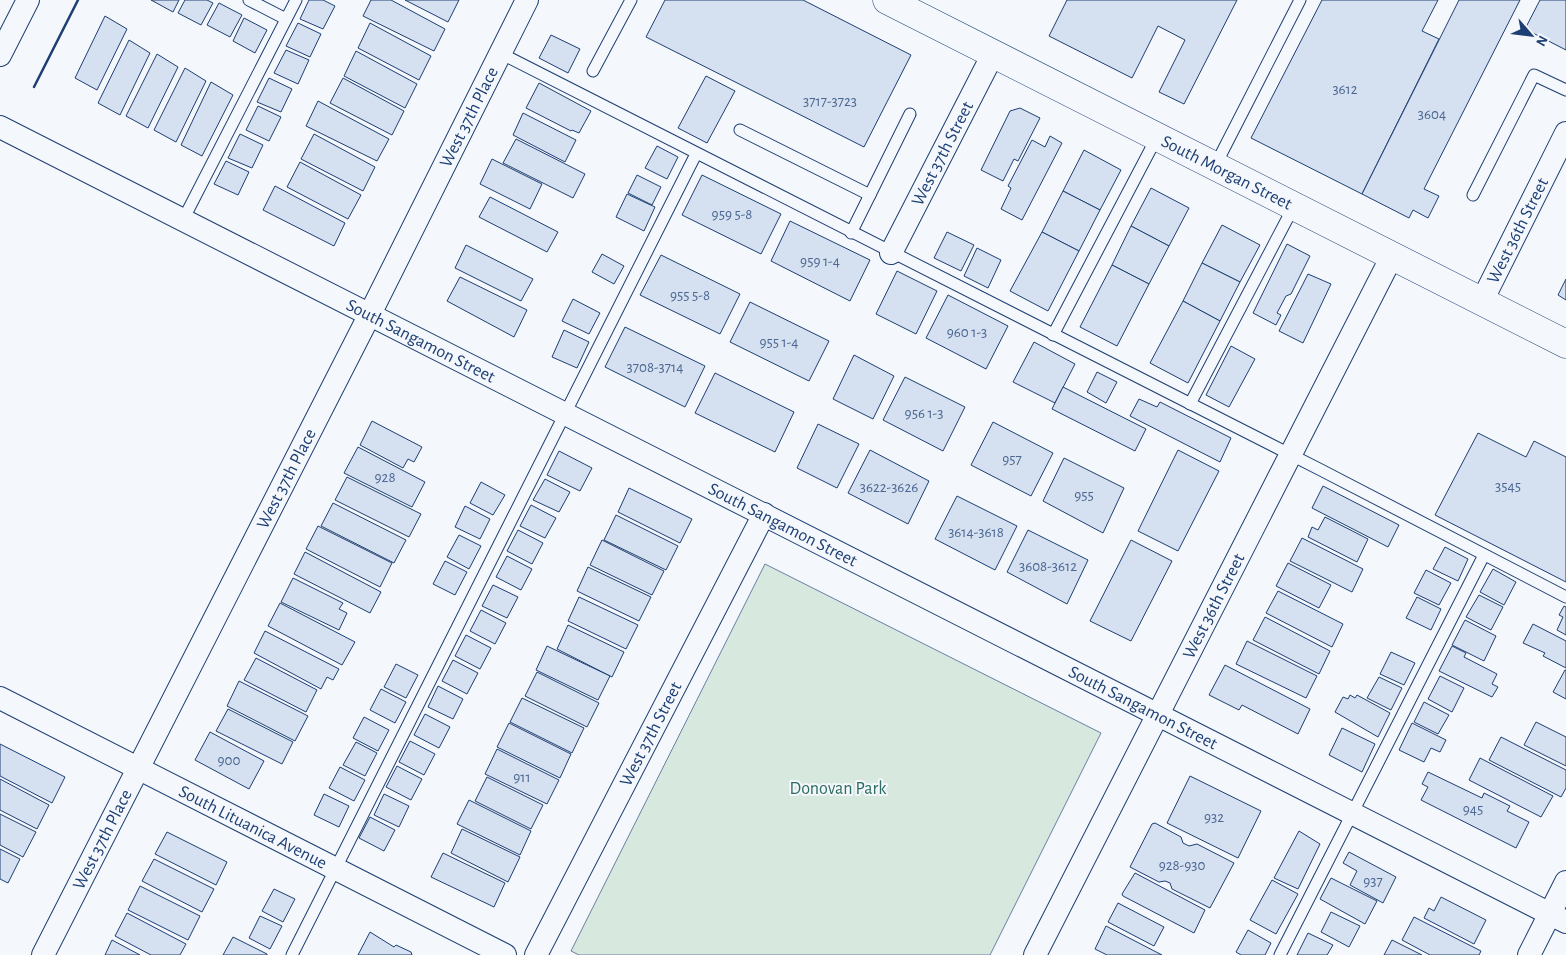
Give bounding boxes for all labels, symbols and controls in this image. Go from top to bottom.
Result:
north arrow [1506,10,1556,60]
text: N [1533,33,1550,48]
street label: West 37th Place [437,64,502,170]
house number: 3612 [1332,82,1358,97]
house number: 3717-3723 [803,94,857,109]
street label: West 37th Street [909,99,977,209]
house number: 3604 [1418,107,1446,122]
street label: South Morgan Street [1158,133,1295,214]
street label: West 36th Street [1484,175,1552,286]
house number: 959 5-8 [712,207,752,222]
house number: 959 1-4 [800,254,840,269]
house number: 955 5-8 [670,288,710,303]
street label: South Sangamon Street [343,296,498,387]
house number: 960 1-3 [947,325,987,340]
house number: 955 1-4 [759,335,799,350]
house number: 3708-3714 [627,360,683,375]
house number: 956 1-3 [905,406,943,421]
street label: West 37th Place [254,426,320,532]
house number: 957 [1002,452,1022,467]
house number: 928 [375,470,396,485]
house number: 3545 [1495,479,1521,494]
street label: South Sangamon Street [705,480,860,571]
house number: 3622-3626 [860,480,918,495]
house number: 955 [1074,488,1094,503]
house number: 3614-3618 [948,525,1004,540]
street label: West 36th Street [1180,551,1249,662]
house number: 3608-3612 [1019,559,1077,574]
street label: South Sangamon Street [1065,663,1220,754]
street label: West 37th Street [617,679,686,789]
house number: 900 [218,753,241,768]
house number: 911 [513,770,531,785]
park label: Donovan Park [790,780,887,798]
street label: South Lituanica Avenue [176,783,330,873]
street label: West 37th Place [70,787,136,892]
house number: 945 [1463,802,1483,817]
house number: 932 [1204,810,1224,825]
house number: 928-930 [1159,858,1205,873]
house number: 937 [1363,874,1383,889]

